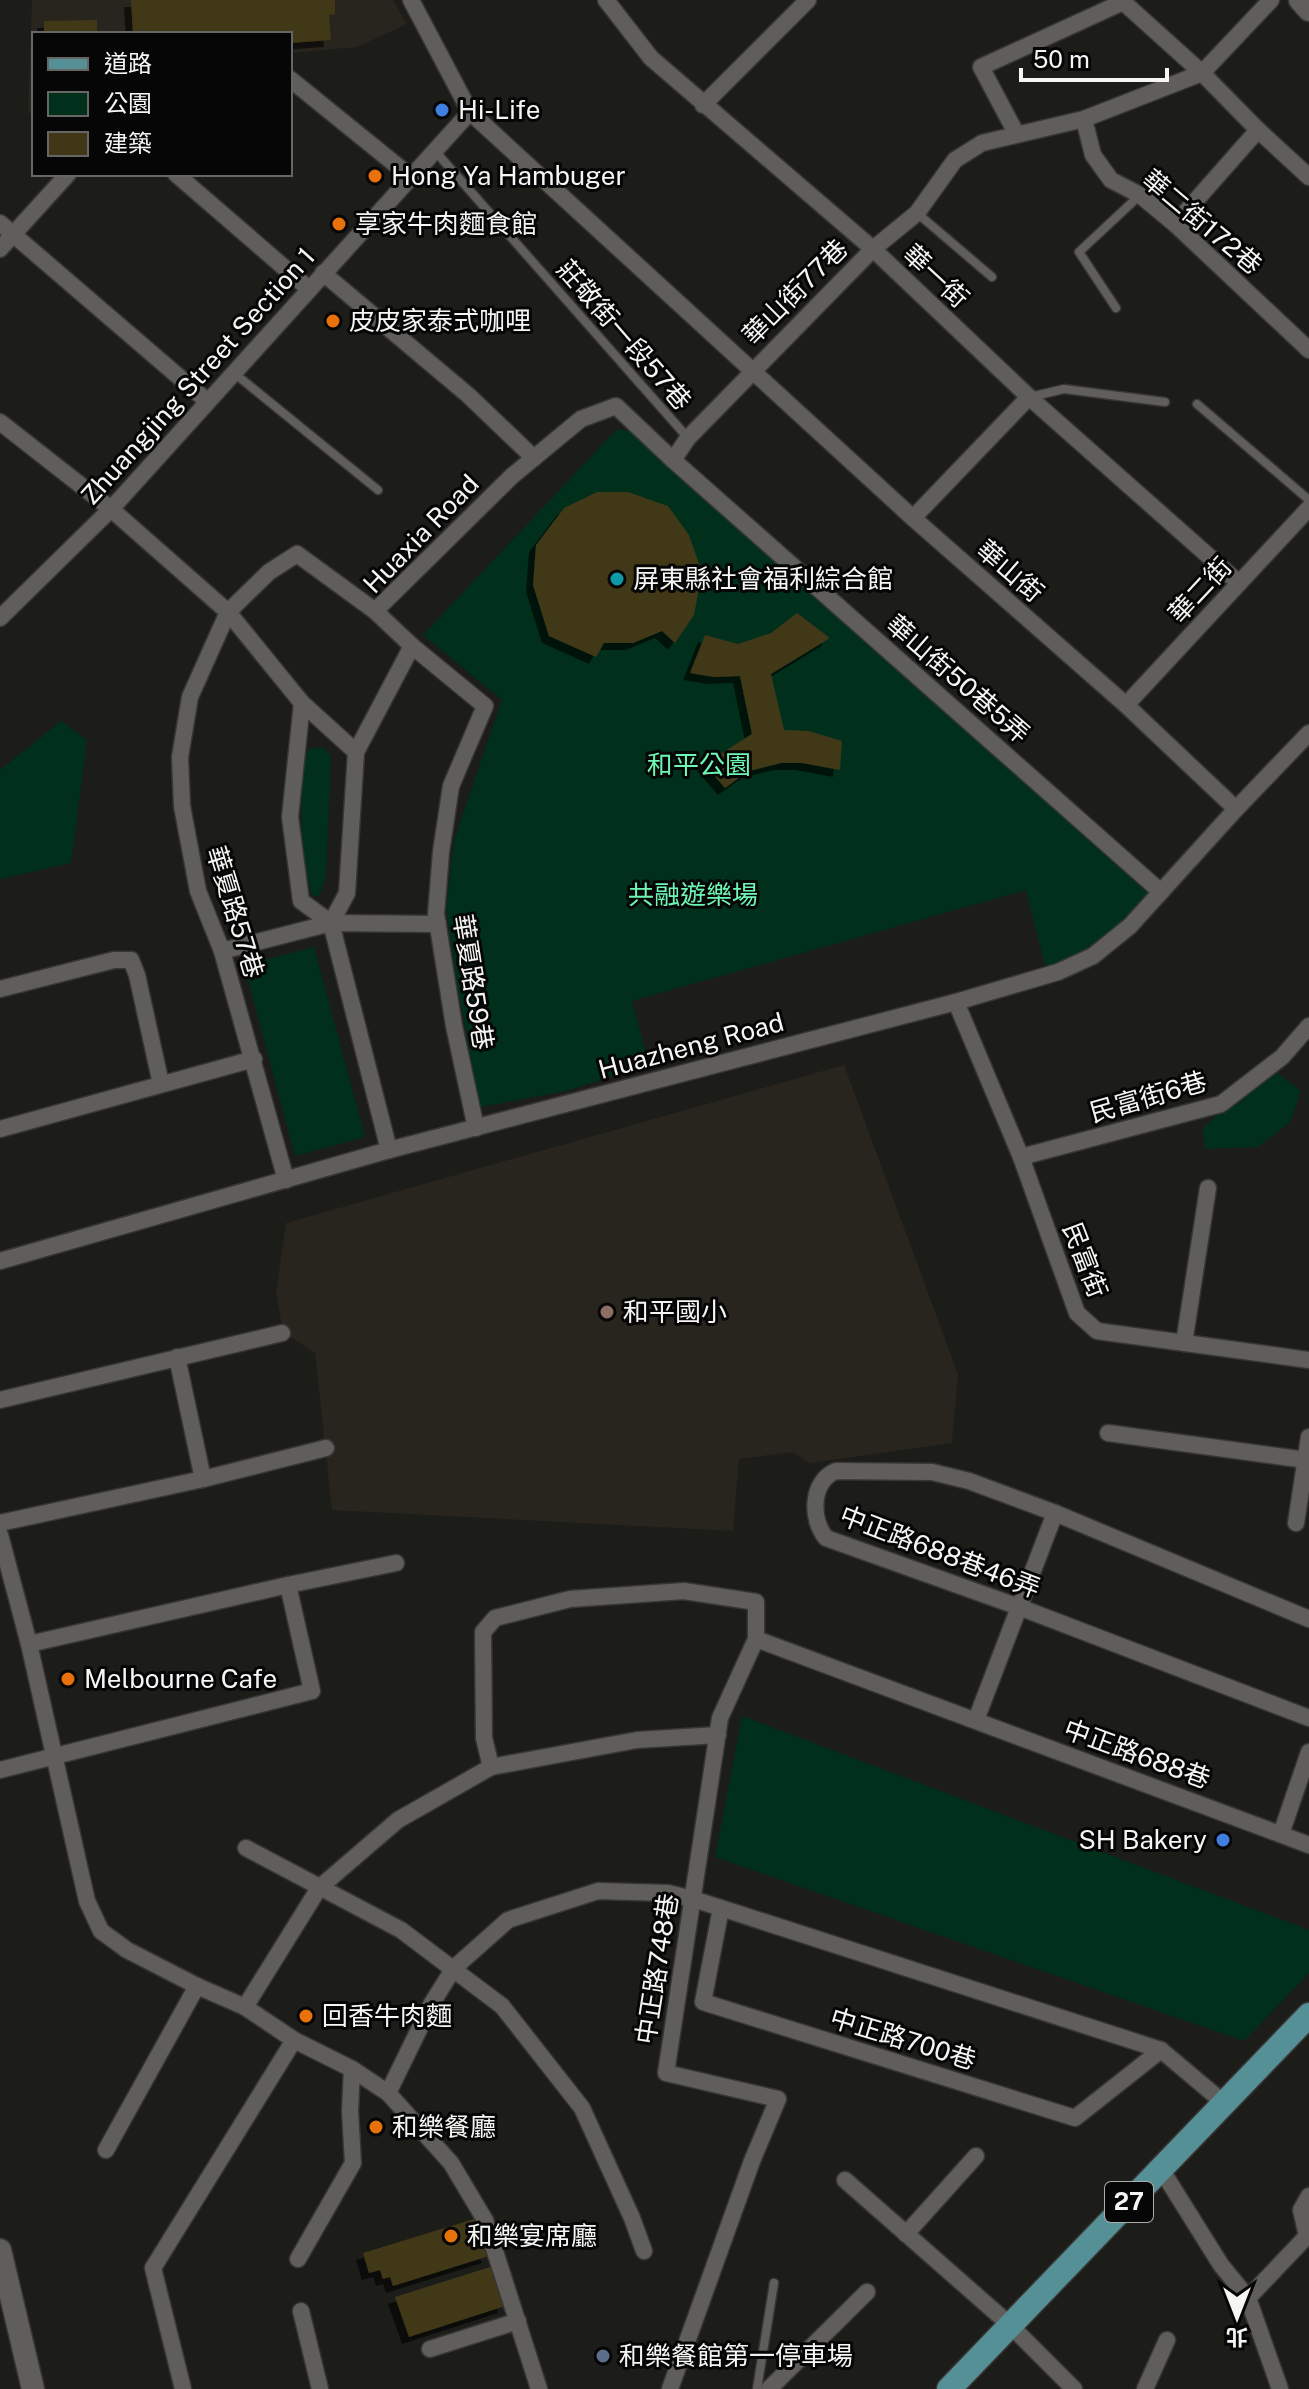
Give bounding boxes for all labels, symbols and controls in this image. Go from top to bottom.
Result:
legend [32,32,292,176]
scale bar [1021,32,1167,82]
text: 50 m [1033,45,1090,73]
text: 道路 [104,49,152,77]
text: 公園 [104,89,152,117]
place label: Hi-Life [458,94,540,125]
marker: Hi-Life [433,101,451,119]
text: 建築 [104,129,152,157]
place label: Hong Ya Hambuger [391,160,626,191]
street label: 華二街172巷 [1136,163,1268,280]
marker: Hong Ya Hambuger [366,167,384,185]
place label: 享家牛肉麵食館 [355,208,537,239]
marker: 享家牛肉麵食館 [330,215,348,233]
street label: 華山街77巷 [736,233,854,351]
street label: 華一街 [897,238,975,314]
street label: Zhuangjing Street Section 1 [74,241,321,510]
street label: 莊敬街一段57巷 [551,253,698,416]
place label: 皮皮家泰式咖哩 [349,305,531,336]
marker: 皮皮家泰式咖哩 [324,312,342,330]
street label: Huaxia Road [357,468,485,599]
street label: 華山街 [971,533,1050,608]
street label: 華二街 [1162,551,1238,629]
place label: 屏東縣社會福利綜合館 [633,563,893,594]
marker: 屏東縣社會福利綜合館 [608,570,626,588]
street label: 華山街50巷5弄 [881,608,1036,749]
park label: 和平公園 [647,749,751,780]
street label: 華夏路57巷 [201,842,270,982]
park label: 共融遊樂場 [628,879,758,910]
street label: 華夏路59巷 [447,912,500,1052]
street label: Huazheng Road [595,1006,787,1085]
street label: 民富街6巷 [1086,1065,1210,1128]
street label: 民富街 [1057,1218,1114,1302]
place label: 和平國小 [623,1296,727,1327]
marker: 和平國小 [598,1303,616,1321]
street label: 中正路688巷46弄 [836,1499,1045,1604]
place label: Melbourne Cafe [84,1663,277,1694]
marker: Melbourne Cafe [59,1670,77,1688]
street label: 中正路688巷 [1060,1713,1215,1794]
place label: SH Bakery [1078,1824,1207,1855]
marker: SH Bakery [1214,1831,1232,1849]
street label: 中正路748巷 [629,1891,684,2046]
place label: 回香牛肉麵 [322,2000,452,2031]
street label: 中正路700巷 [827,2002,980,2075]
marker: 回香牛肉麵 [297,2007,315,2025]
place label: 和樂餐廳 [392,2111,496,2142]
marker: 和樂餐廳 [367,2118,385,2136]
road number: 27 [1105,2182,1153,2222]
place label: 和樂宴席廳 [467,2220,597,2251]
marker: 和樂宴席廳 [442,2227,460,2245]
north arrow [1197,2277,1277,2357]
text: 北 [1226,2324,1248,2350]
place label: 和樂餐館第一停車場 [619,2340,853,2371]
marker: 和樂餐館第一停車場 [594,2347,612,2365]

